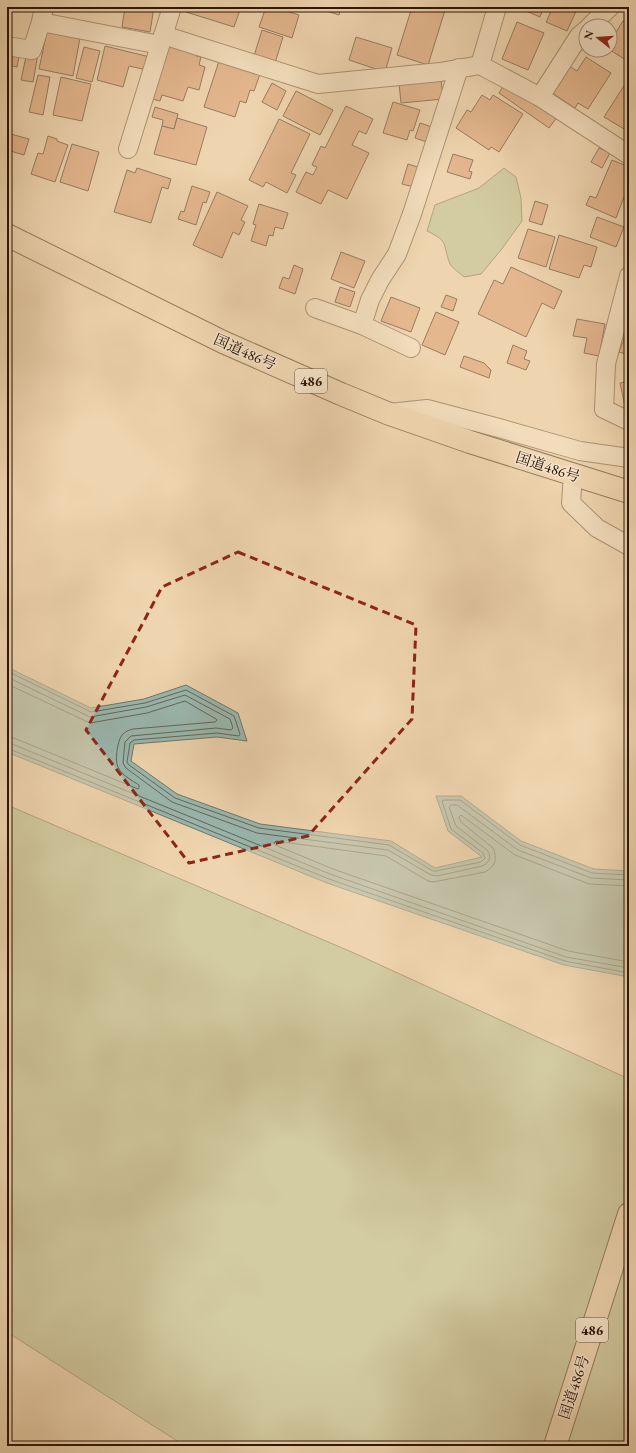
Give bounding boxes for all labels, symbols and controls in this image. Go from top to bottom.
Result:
north arrow [578,18,618,58]
text: N [580,29,596,41]
street label: 国道486号 [211,329,279,374]
road number: 486 [295,369,327,393]
street label: 国道486号 [514,447,583,486]
road number: 486 [576,1318,608,1342]
street label: 国道486号 [554,1352,593,1421]

